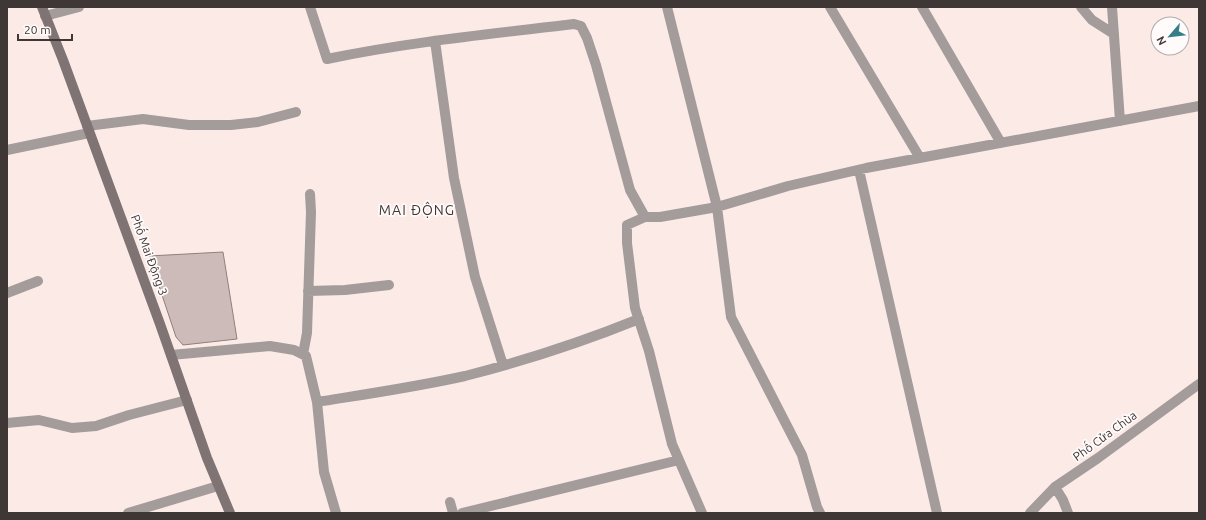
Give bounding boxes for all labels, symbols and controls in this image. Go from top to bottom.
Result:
scale bar [18,16,72,42]
north arrow [1150,16,1190,56]
text: 20 m [24,23,51,36]
text: N [1154,34,1168,47]
district label: MAI ĐỘNG [379,201,455,218]
street label: Phố Mai Động 3 [128,212,171,297]
street label: Phố Cửa Chùa [1070,407,1139,463]

